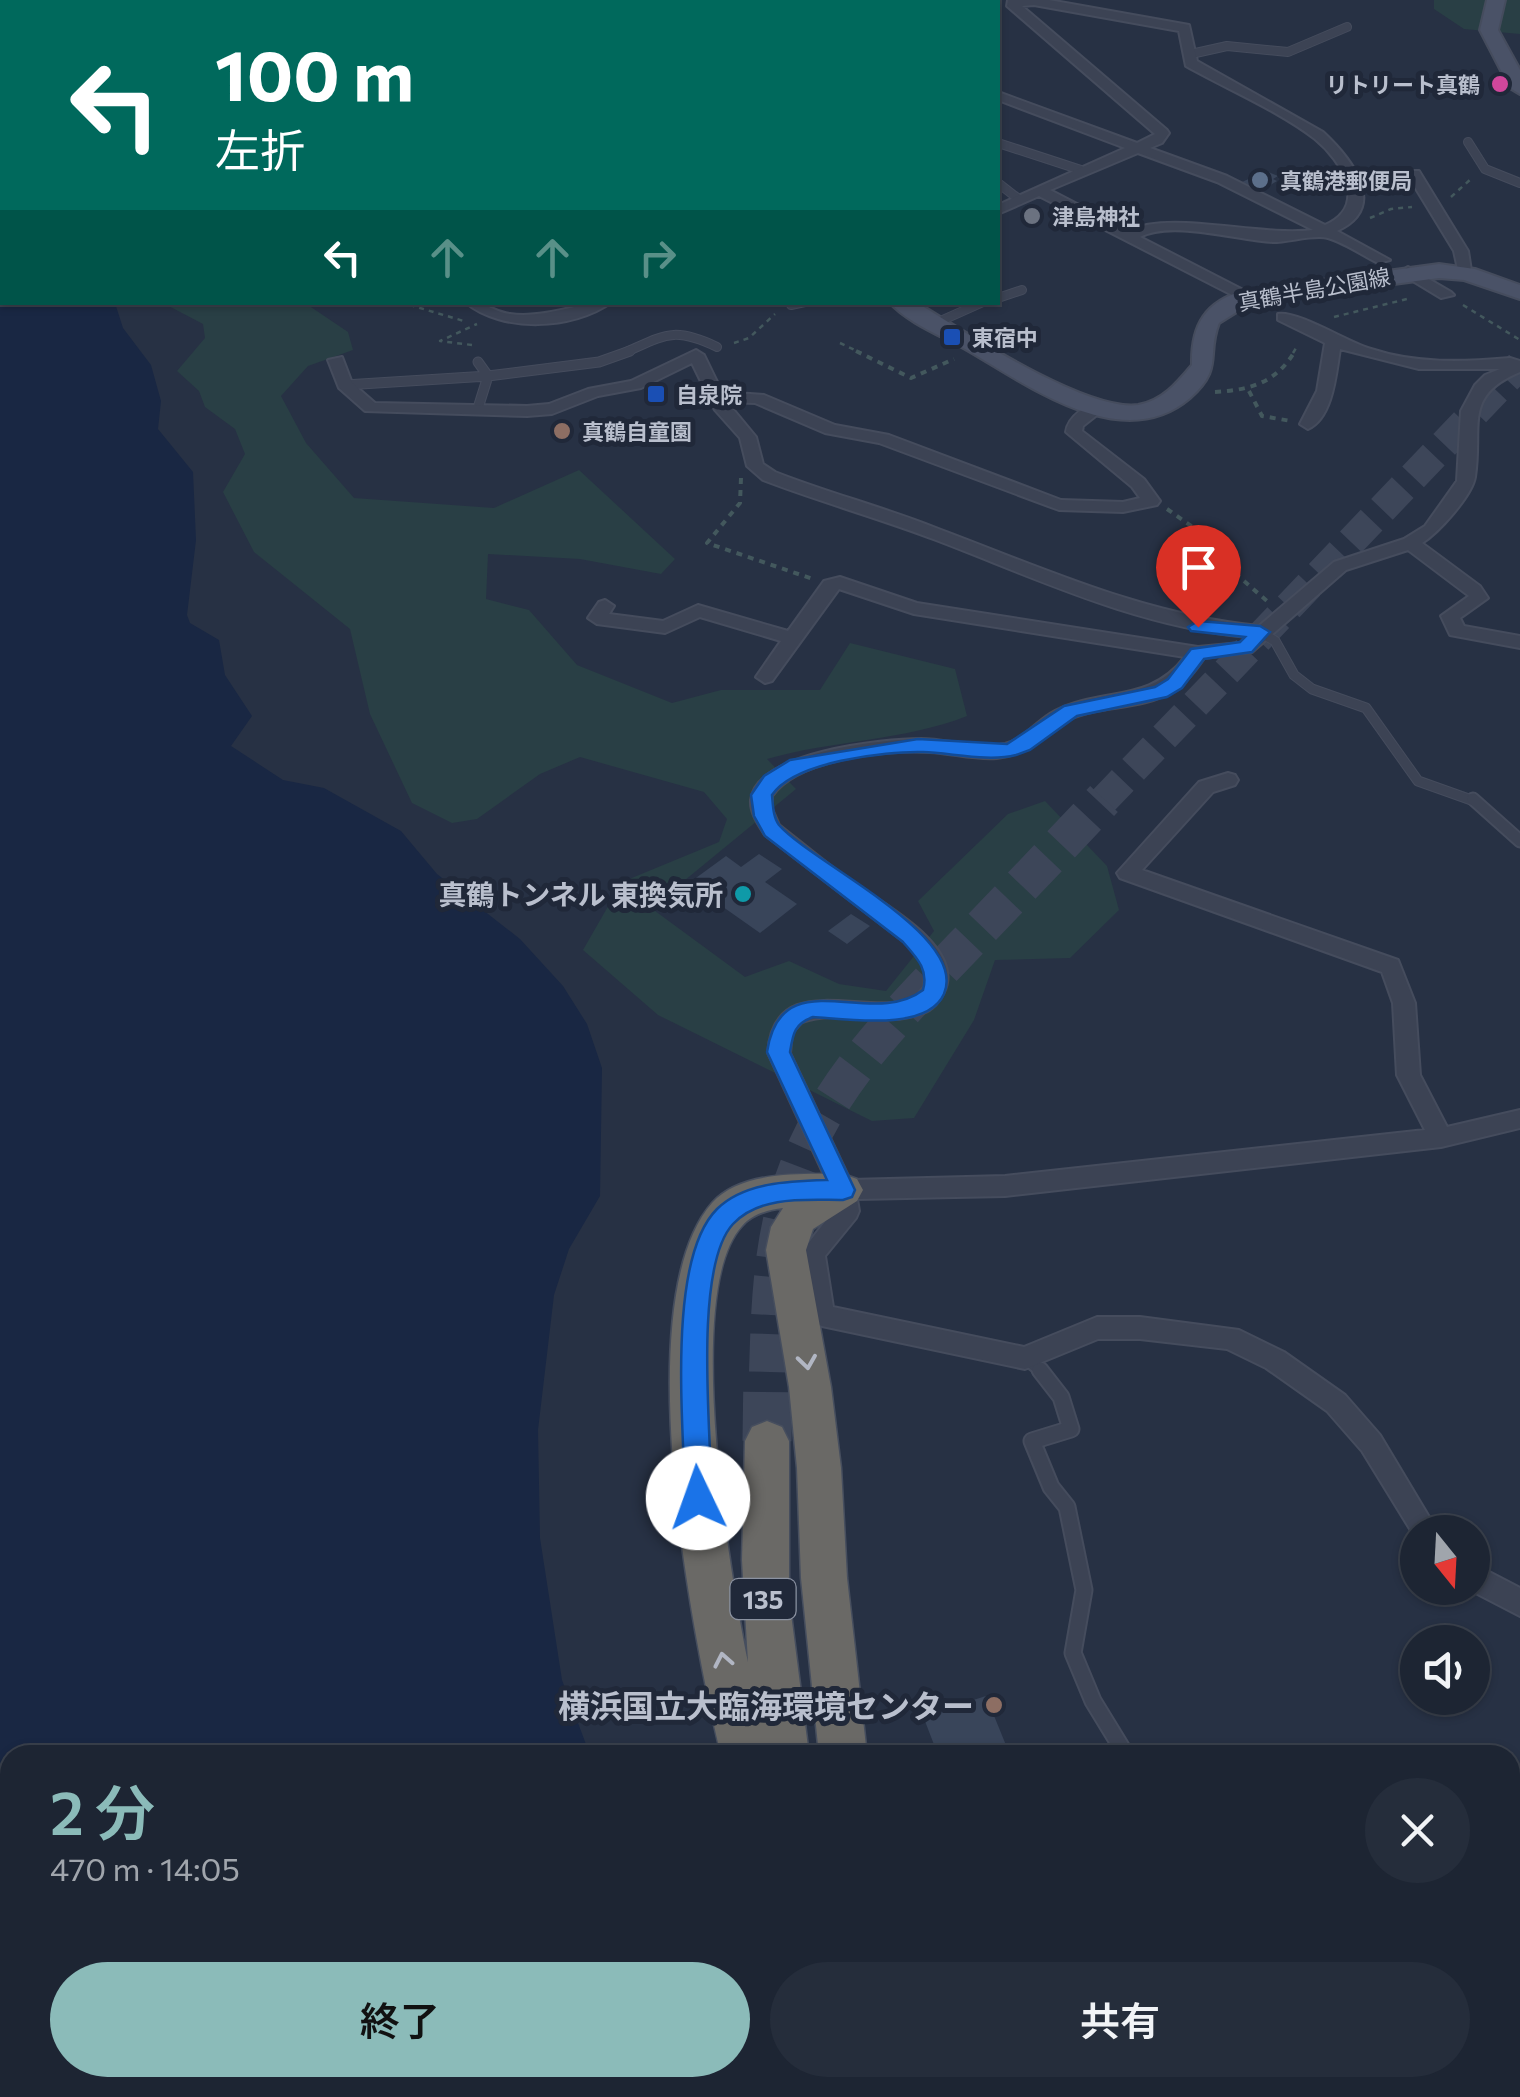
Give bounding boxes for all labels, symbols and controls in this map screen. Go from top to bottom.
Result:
text: 100 m [215,30,414,115]
icon: left [50,40,180,170]
place label: リトリート真鶴 [1326,71,1480,98]
marker: リトリート真鶴 [1489,73,1511,95]
text: 左折 [215,121,305,176]
place label: 真鶴港郵便局 [1280,167,1412,194]
marker: 真鶴港郵便局 [1249,169,1271,191]
place label: 津島神社 [1052,203,1140,230]
marker: 津島神社 [1021,205,1043,227]
icon: left [315,230,370,285]
icon: ahead [420,230,475,285]
icon: ahead [525,230,580,285]
icon: right [630,230,685,285]
street label: 真鶴半島公園線 [1236,262,1392,316]
place label: 東宿中 [972,324,1038,351]
marker: 東宿中 [941,326,963,348]
place label: 自泉院 [676,381,742,408]
marker: 自泉院 [645,383,667,405]
place label: 真鶴自童園 [582,418,692,445]
marker: 真鶴自童園 [551,420,573,442]
pin [1156,525,1241,628]
icon: arrive [1171,540,1226,595]
place label: 真鶴トンネル 東換気所 [438,877,723,911]
marker: 真鶴トンネル 東換気所 [732,883,754,905]
one-way arrow [795,1353,816,1370]
position arrow [646,1446,750,1550]
north arrow [1400,1515,1490,1605]
map controls [1400,1515,1490,1715]
road number: 135 [730,1579,796,1619]
button: sound [1400,1625,1490,1715]
one-way arrow [713,1652,734,1669]
place label: 横浜国立大臨海環境センター [558,1685,974,1725]
marker: 横浜国立大臨海環境センター [983,1694,1005,1716]
text: 2 分 [50,1774,155,1847]
button: close [1365,1778,1470,1883]
text: 470 m · 14:05 [50,1848,240,1888]
button: 終了 [50,1962,750,2077]
button: 共有 [770,1962,1470,2077]

